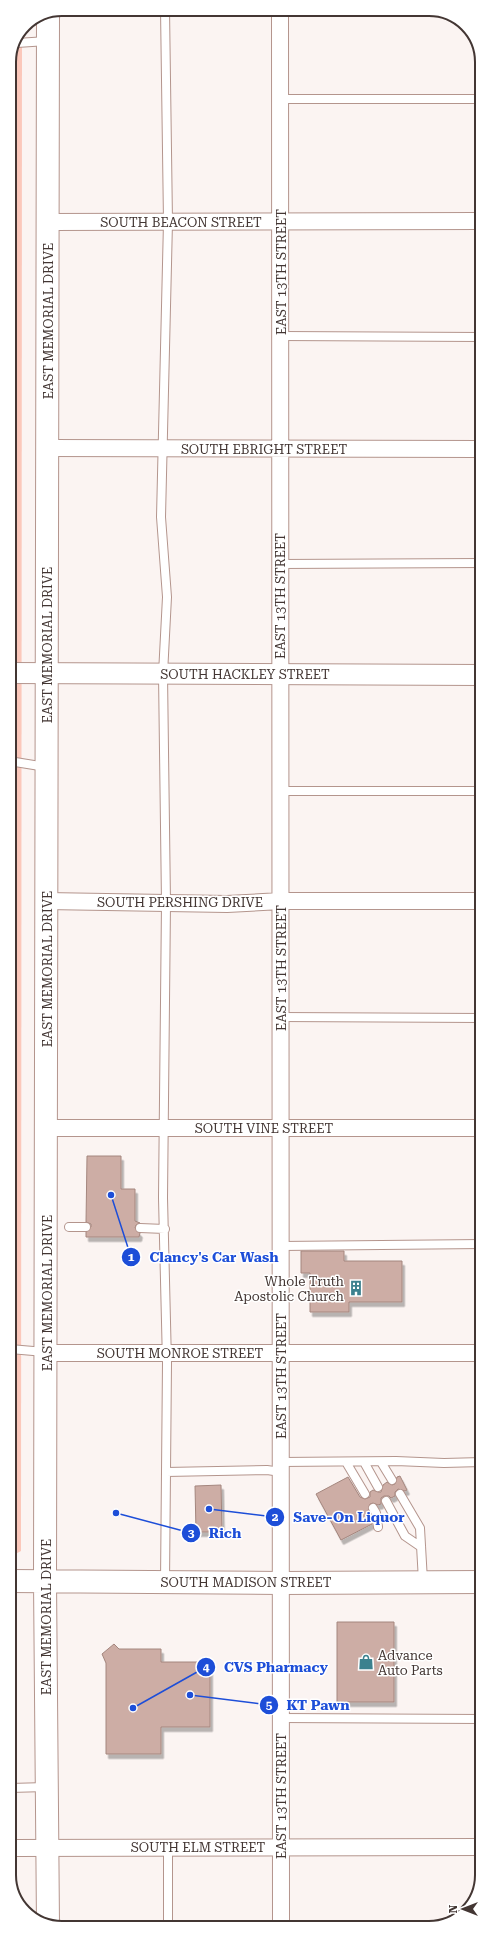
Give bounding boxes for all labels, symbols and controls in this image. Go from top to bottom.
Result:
street label: EAST 13TH STREET [274,209,289,335]
street label: SOUTH BEACON STREET [100,215,262,230]
street label: EAST MEMORIAL DRIVE [41,243,56,399]
street label: SOUTH EBRIGHT STREET [181,442,347,457]
street label: EAST 13TH STREET [273,533,288,659]
street label: EAST MEMORIAL DRIVE [40,567,55,723]
street label: SOUTH HACKLEY STREET [160,667,330,682]
street label: EAST MEMORIAL DRIVE [40,891,55,1047]
street label: SOUTH PERSHING DRIVE [97,895,263,910]
street label: EAST 13TH STREET [274,905,289,1031]
street label: SOUTH VINE STREET [195,1121,333,1136]
street label: EAST MEMORIAL DRIVE [40,1215,55,1371]
callout: Clancy's Car Wash [121,1244,287,1270]
text: Clancy's Car Wash [149,1249,279,1265]
text: 1 [128,1250,135,1264]
place label: Whole Truth Apostolic Church [234,1274,345,1304]
building icon: Whole Truth Apostolic Church [347,1279,365,1297]
street label: EAST 13TH STREET [274,1313,289,1439]
street label: SOUTH MONROE STREET [97,1346,264,1361]
callout: Save-On Liquor [265,1504,413,1530]
text: Save-On Liquor [293,1509,405,1525]
text: 2 [272,1510,279,1524]
callout: Rich [181,1520,249,1546]
text: Rich [209,1525,242,1541]
text: 3 [188,1526,195,1540]
street label: EAST MEMORIAL DRIVE [39,1539,54,1695]
street label: SOUTH MADISON STREET [161,1575,332,1590]
place label: Advance Auto Parts [378,1648,443,1678]
shop icon: Advance Auto Parts [357,1653,375,1671]
callout: CVS Pharmacy [196,1654,336,1680]
text: CVS Pharmacy [224,1659,329,1675]
text: 4 [203,1660,210,1674]
callout: KT Pawn [259,1692,358,1718]
text: KT Pawn [286,1697,350,1713]
text: 5 [266,1698,273,1712]
street label: EAST 13TH STREET [274,1733,289,1859]
street label: SOUTH ELM STREET [131,1840,266,1855]
north arrow [443,1889,483,1929]
text: N [447,1904,460,1913]

